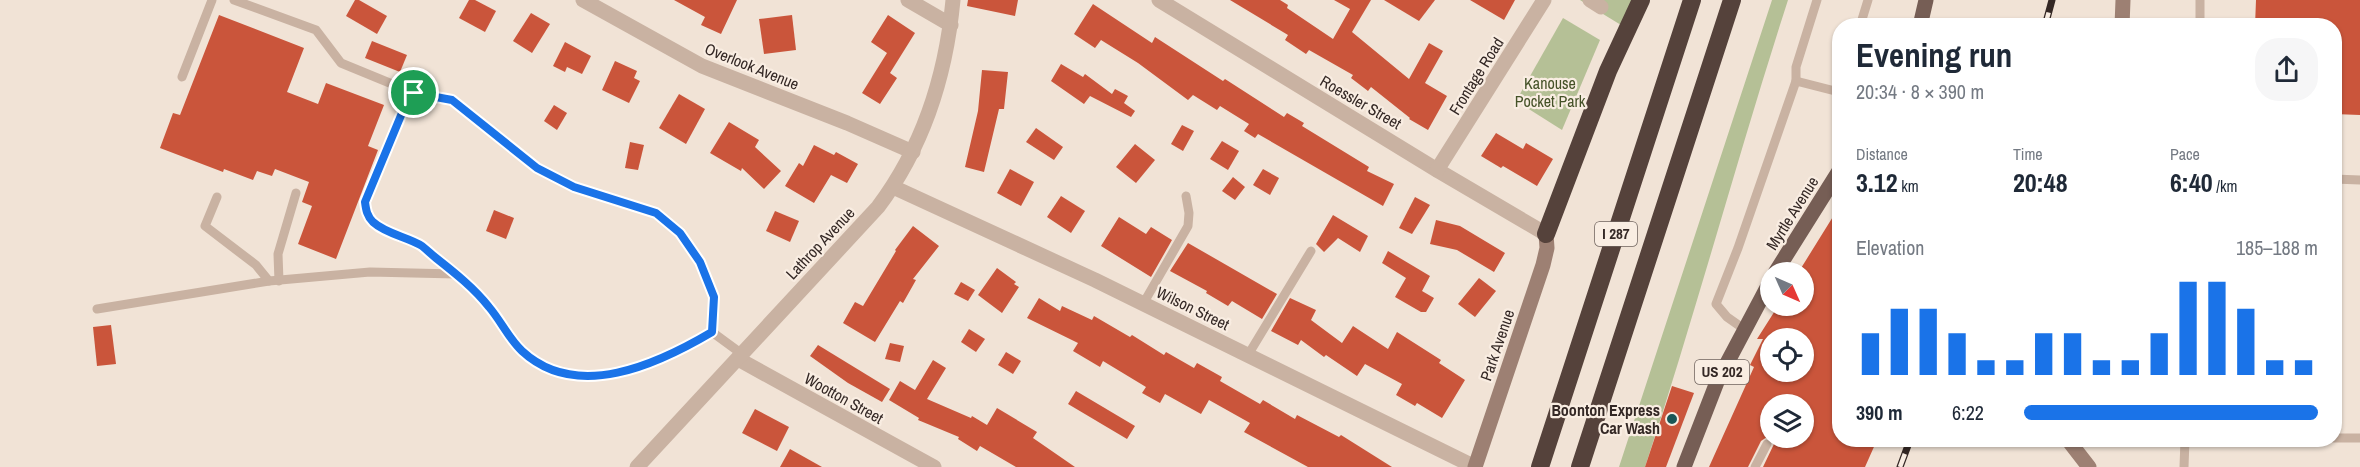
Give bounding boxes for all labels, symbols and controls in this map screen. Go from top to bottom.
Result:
street label: Frontage Road [1443,33,1509,119]
text: Evening run [1856,33,2012,77]
street label: Overlook Avenue [702,37,802,95]
button: share [2255,38,2318,101]
pin [388,67,439,118]
street label: Roessler Street [1316,70,1406,134]
park label: Kanouse Pocket Park [1515,72,1586,112]
icon: arrive [397,76,430,109]
text: 20:34 · 8 × 390 m [1856,78,1984,105]
text: Distance [1856,143,1908,165]
text: Time [2013,143,2043,165]
text: Pace [2170,143,2200,165]
text: 3.12 [1856,165,1898,200]
text: 20:48 [2013,165,2068,200]
text: 6:40 [2170,165,2213,200]
street label: Myrtle Avenue [1761,172,1823,254]
text: km [1898,175,1919,197]
text: /km [2213,175,2237,197]
street label: Lathrop Avenue [781,202,859,284]
road number: I 287 [1595,222,1637,246]
text: Elevation [1856,234,1924,261]
text: 185–188 m [2236,234,2318,261]
north arrow [1760,262,1814,316]
map controls [1760,262,1814,448]
street label: Wilson Street [1153,281,1234,335]
street label: Park Avenue [1475,306,1519,384]
button: locate [1760,328,1814,382]
road number: US 202 [1695,360,1749,384]
street label: Wootton Street [800,367,888,429]
button: layers [1760,394,1814,448]
place label: Boonton Express Car Wash [1551,399,1660,439]
text: 390 m [1856,399,1903,426]
text: 6:22 [1952,399,1984,426]
marker: Boonton Express Car Wash [1665,412,1679,426]

